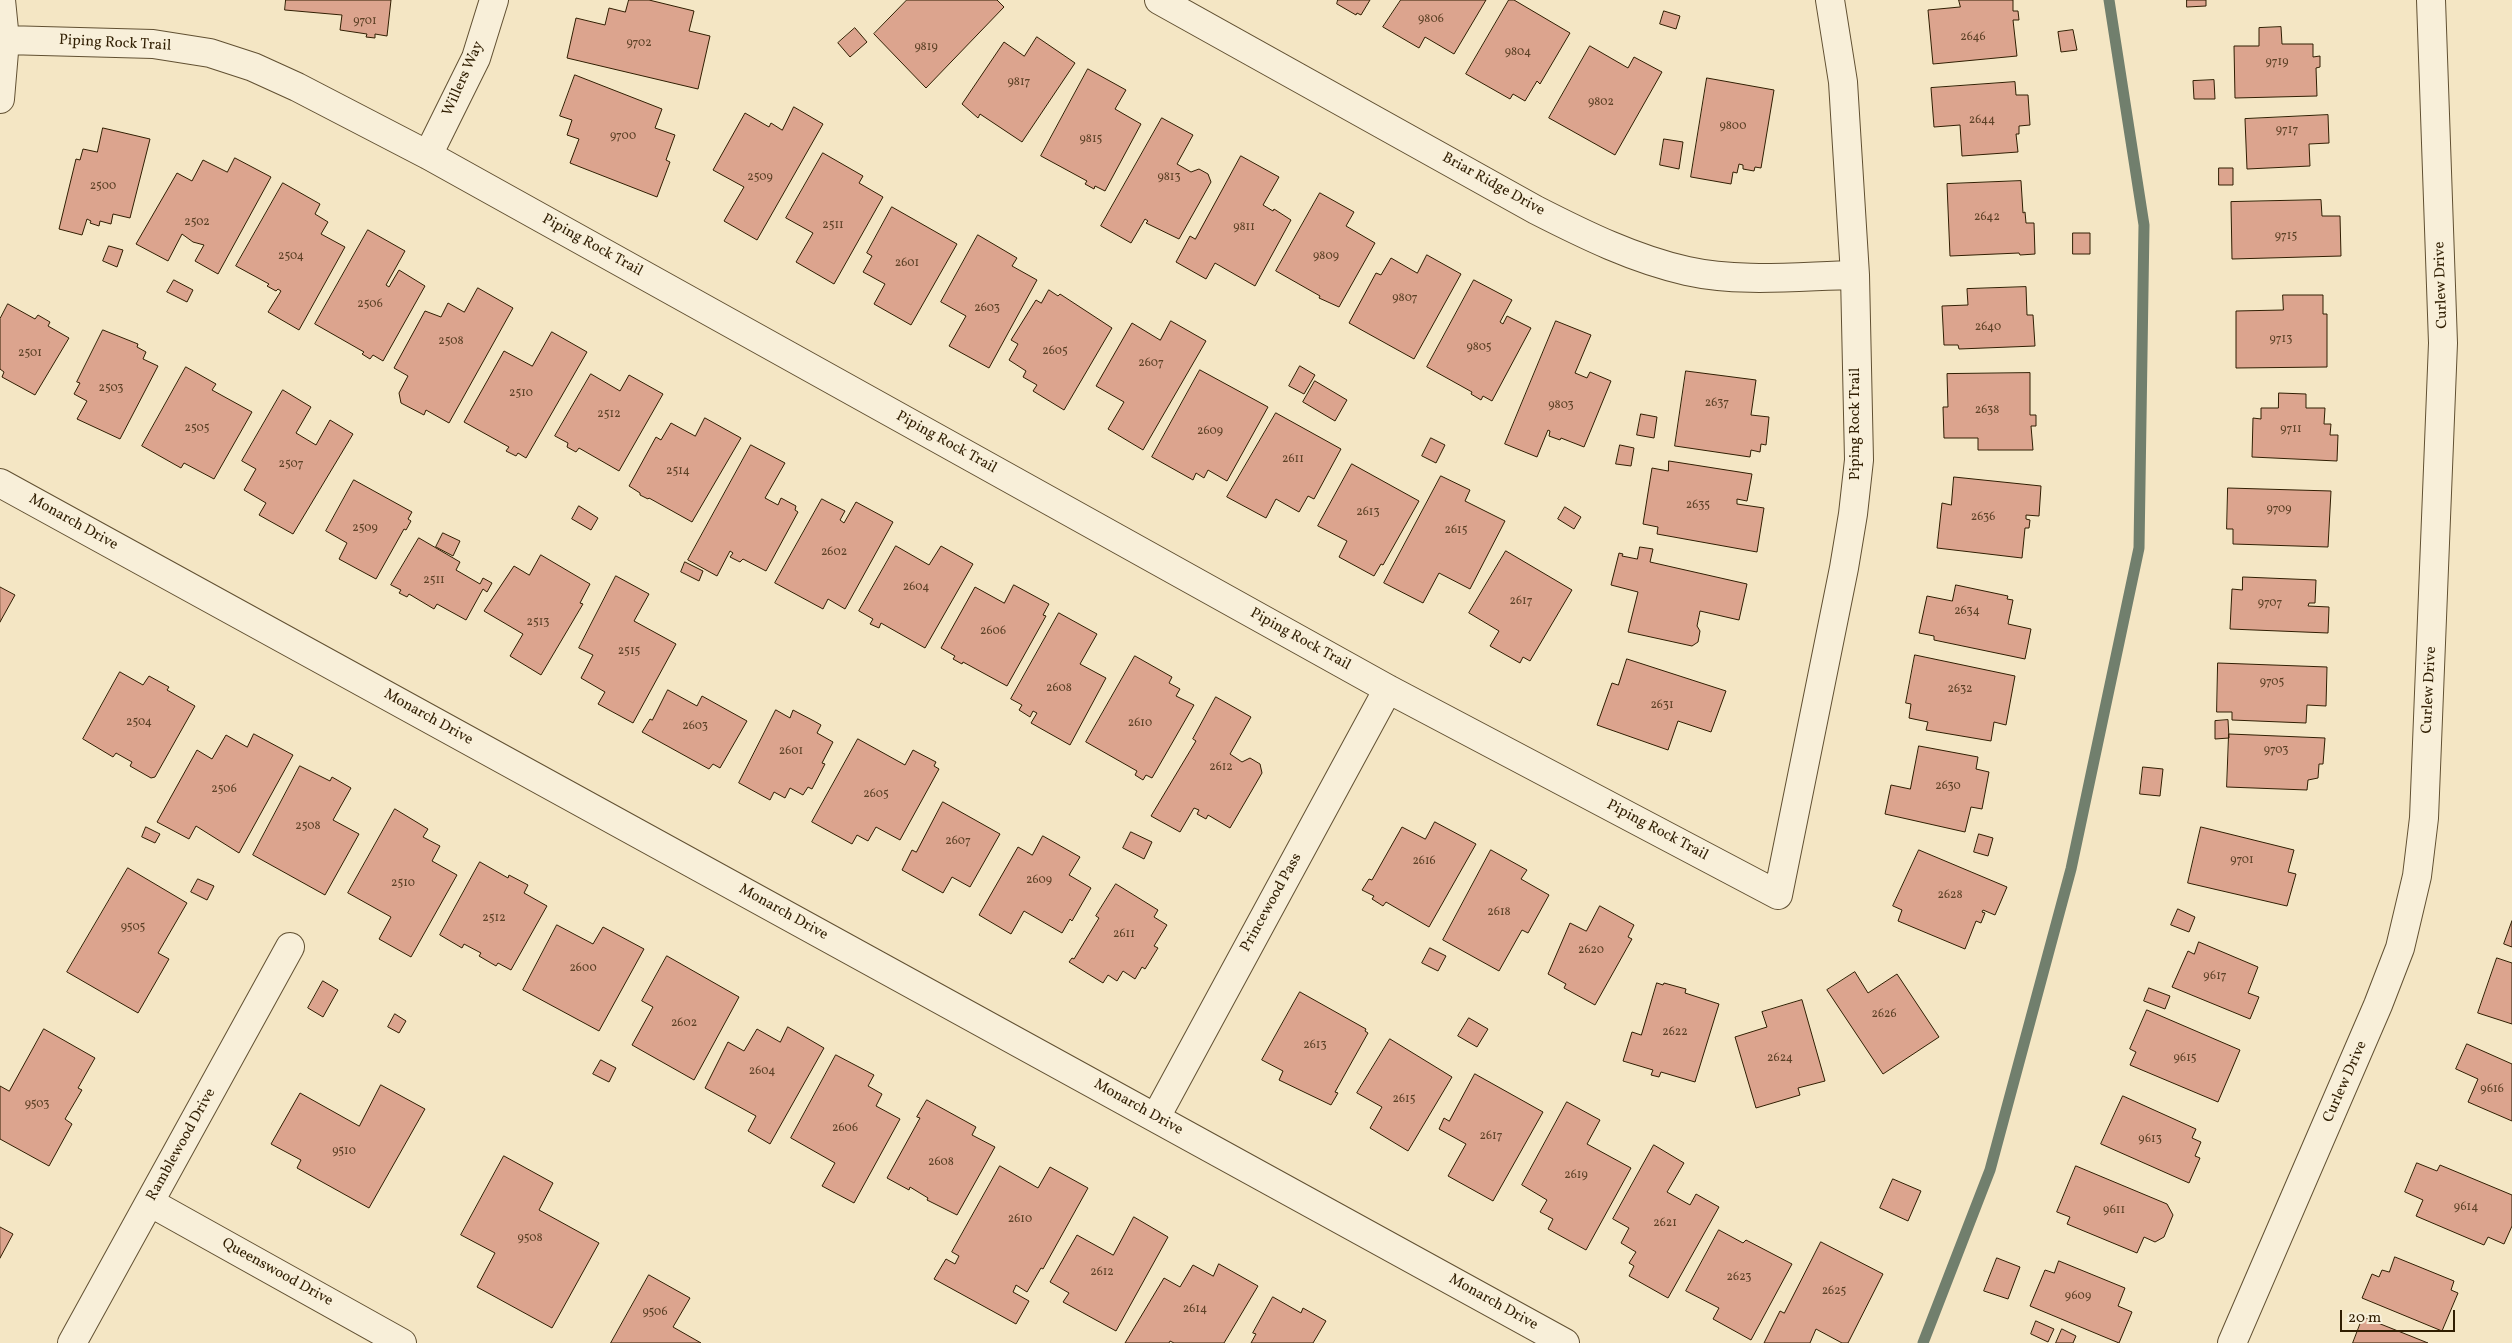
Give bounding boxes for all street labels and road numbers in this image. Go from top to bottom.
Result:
street label: Piping Rock Trail [58,32,172,56]
street label: Willers Way [440,39,488,119]
street label: Briar Ridge Drive [1439,149,1547,221]
street label: Piping Rock Trail [539,211,645,281]
street label: Curlew Drive [2431,241,2453,329]
street label: Piping Rock Trail [1847,368,1865,480]
street label: Piping Rock Trail [893,408,999,478]
street label: Monarch Drive [25,491,121,555]
street label: Piping Rock Trail [1247,605,1353,675]
street label: Curlew Drive [2419,646,2441,734]
street label: Monarch Drive [380,686,476,750]
street label: Piping Rock Trail [1603,797,1711,865]
street label: Princewood Pass [1237,851,1307,955]
street label: Monarch Drive [735,881,831,945]
street label: Curlew Drive [2320,1038,2372,1126]
street label: Monarch Drive [1090,1076,1186,1140]
street label: Ramblewood Drive [144,1086,220,1204]
street label: Queenswood Drive [218,1235,336,1311]
street label: Monarch Drive [1445,1271,1541,1335]

